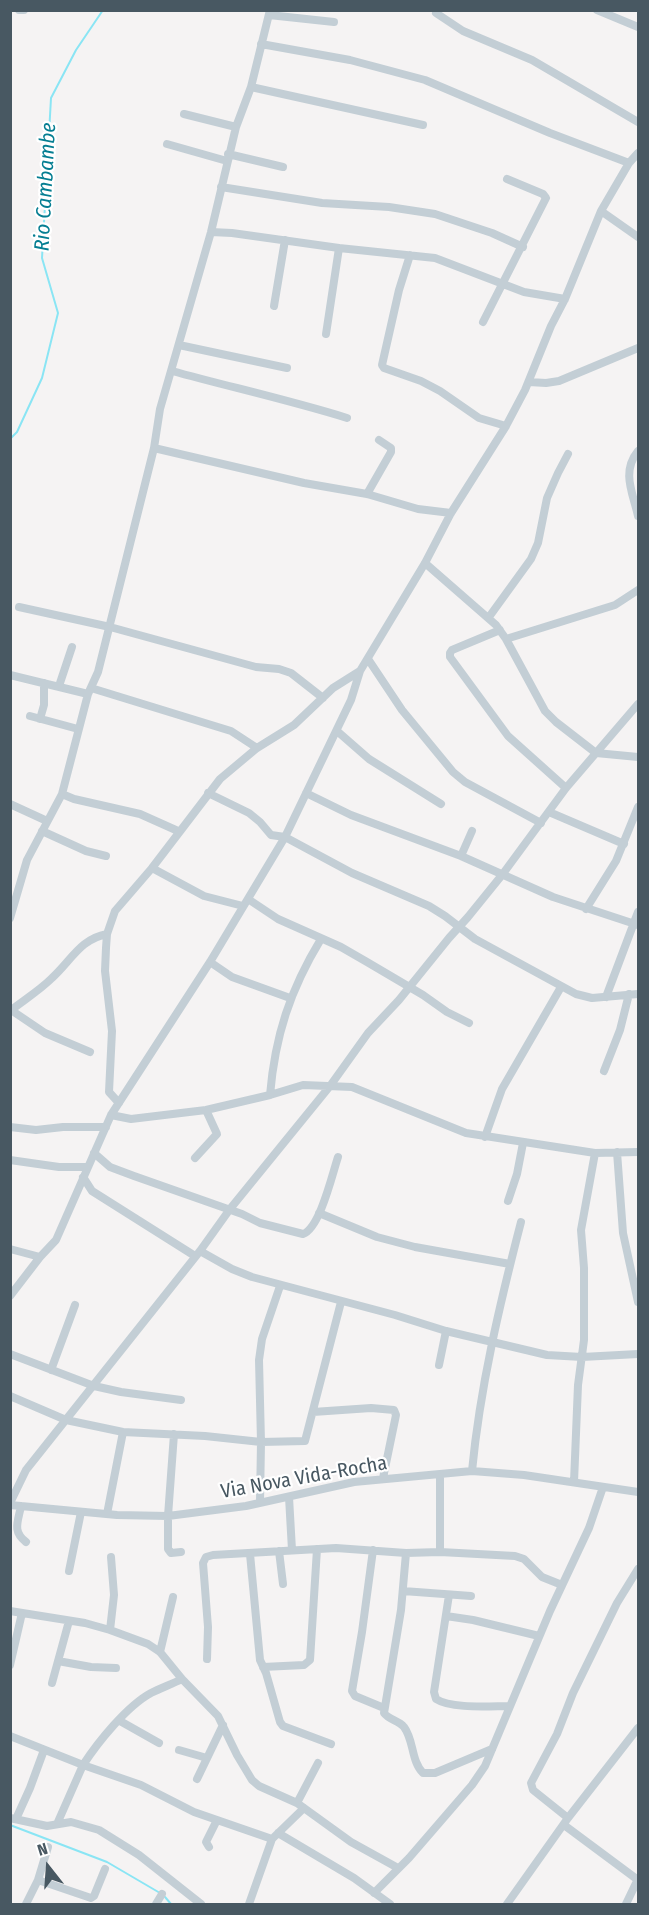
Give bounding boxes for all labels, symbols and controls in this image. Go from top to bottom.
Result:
water label: Rio Cambambe [30,122,62,252]
street label: Via Nova Vida-Rocha [219,1452,389,1504]
north arrow [18,1837,78,1897]
text: N [35,1839,50,1860]

